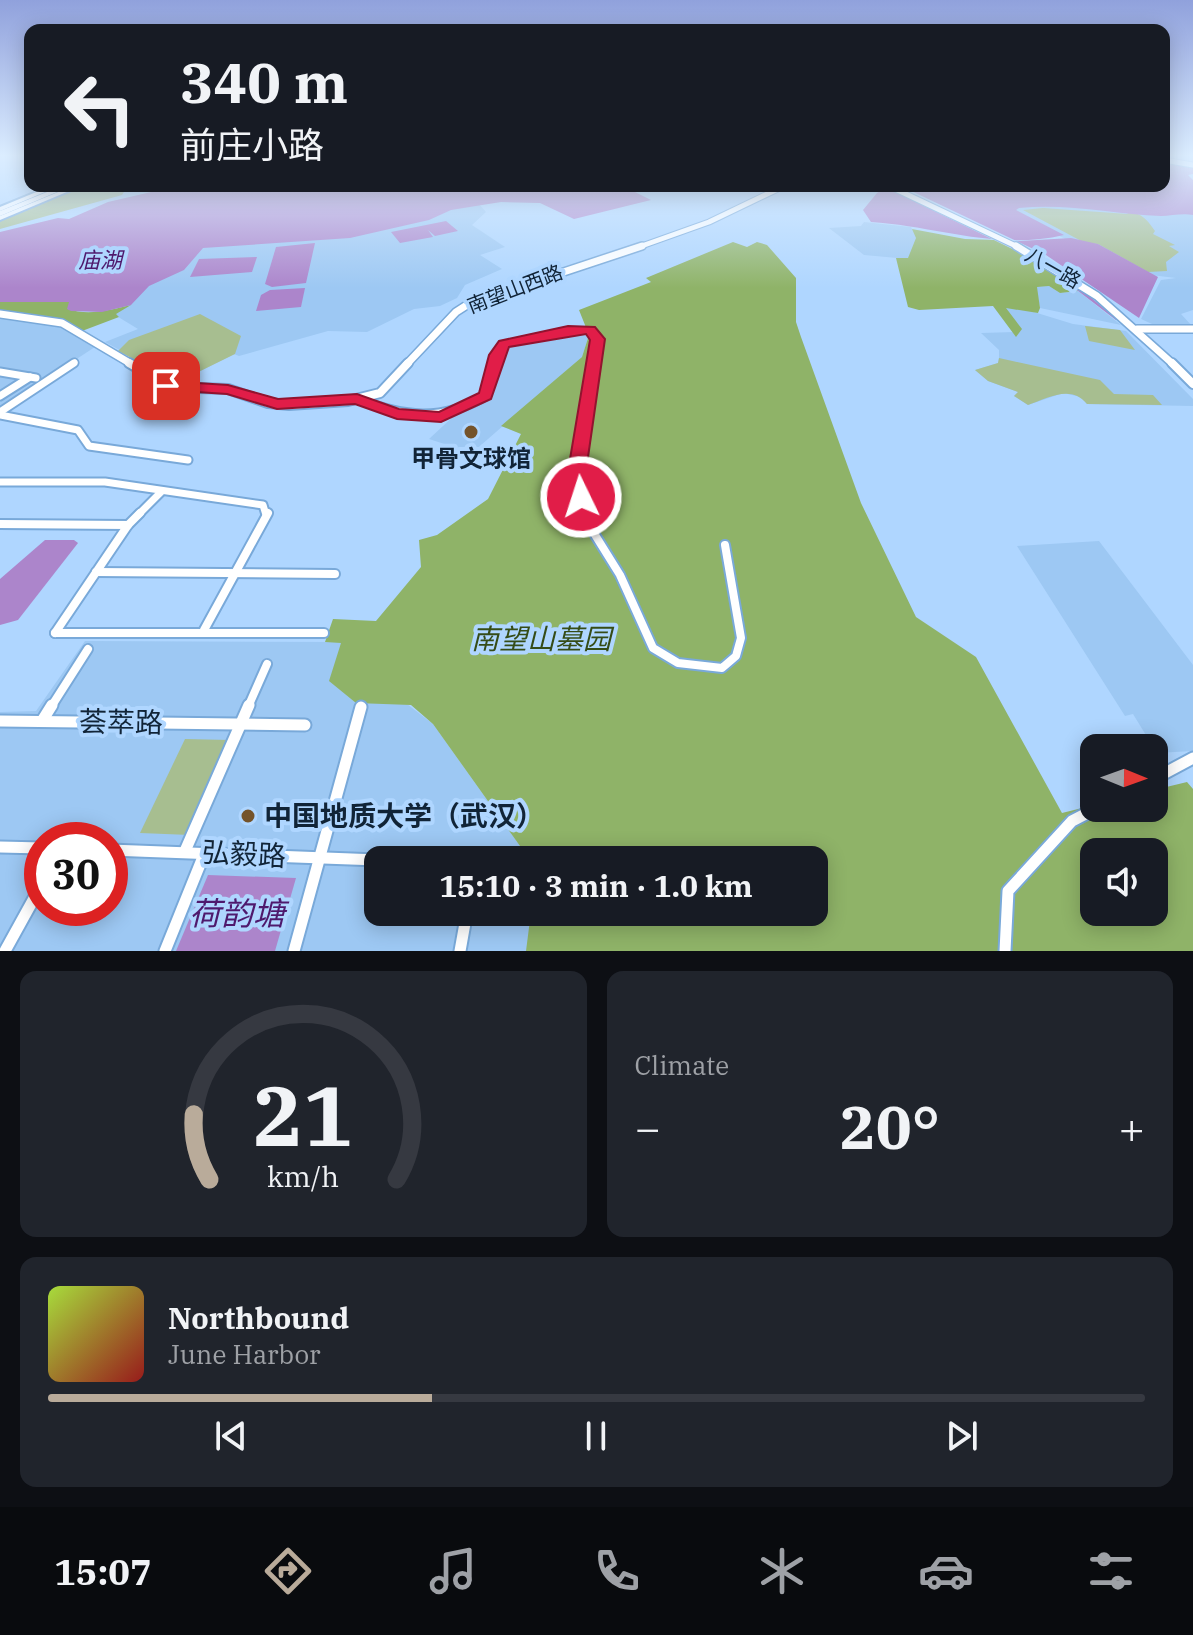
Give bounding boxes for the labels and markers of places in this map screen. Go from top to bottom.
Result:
pin [132,352,200,420]
marker: 甲骨文球馆 [462,423,480,441]
place label: 甲骨文球馆 [411,442,531,474]
place label: 中国地质大学（武汉） [264,797,544,834]
marker: 中国地质大学（武汉） [239,807,257,825]

